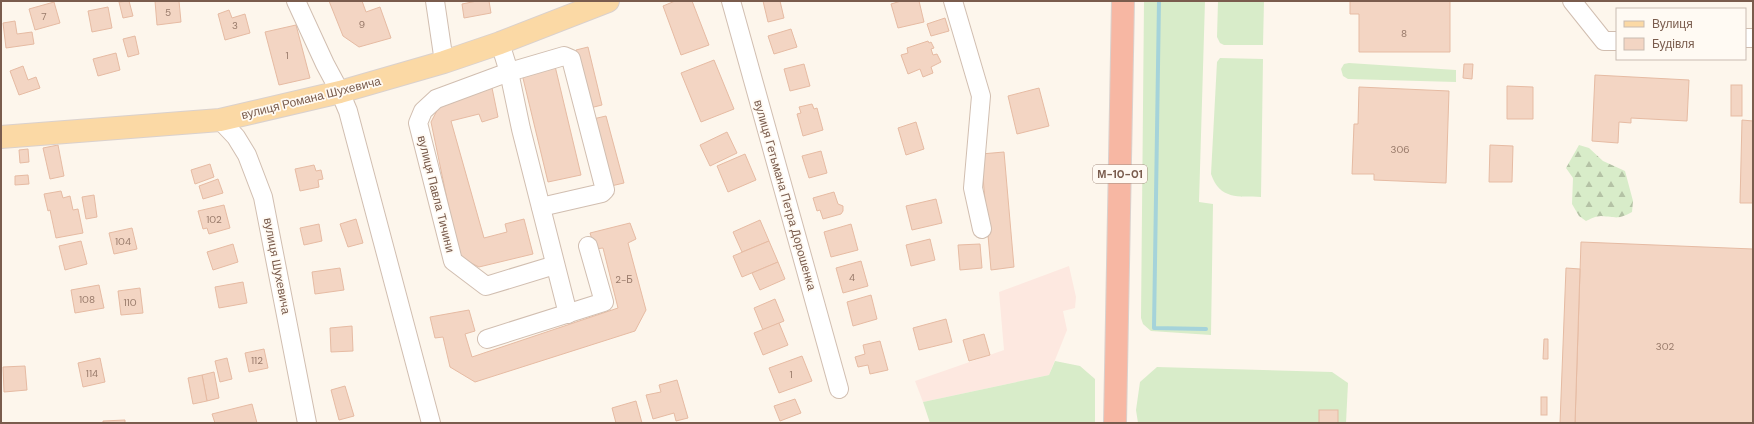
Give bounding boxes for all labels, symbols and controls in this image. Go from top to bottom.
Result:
house number: 5 [165,6,171,19]
legend [1616,8,1746,60]
house number: 7 [41,10,47,23]
text: Вулиця [1652,16,1693,32]
house number: 9 [359,18,365,31]
house number: 3 [232,19,238,32]
house number: 8 [1401,27,1407,40]
text: Будівля [1652,36,1694,52]
house number: 1 [285,49,289,62]
street label: вулиця Романа Шухевича [240,73,383,123]
street label: вулиця Гетьмана Петра Дорошенка [750,98,820,292]
street label: вулиця Павла Тичини [414,134,458,254]
house number: 306 [1390,143,1410,156]
road number: М-10-01 [1093,165,1147,183]
house number: 102 [206,213,222,226]
street label: вулиця Шухевича [260,217,294,316]
house number: 104 [115,235,131,248]
house number: 4 [849,271,855,284]
house number: 2-Б [615,273,633,286]
house number: 108 [79,293,95,306]
house number: 110 [123,296,137,309]
house number: 302 [1656,340,1674,353]
house number: 112 [251,354,263,367]
house number: 114 [86,367,98,380]
house number: 1 [789,368,793,381]

